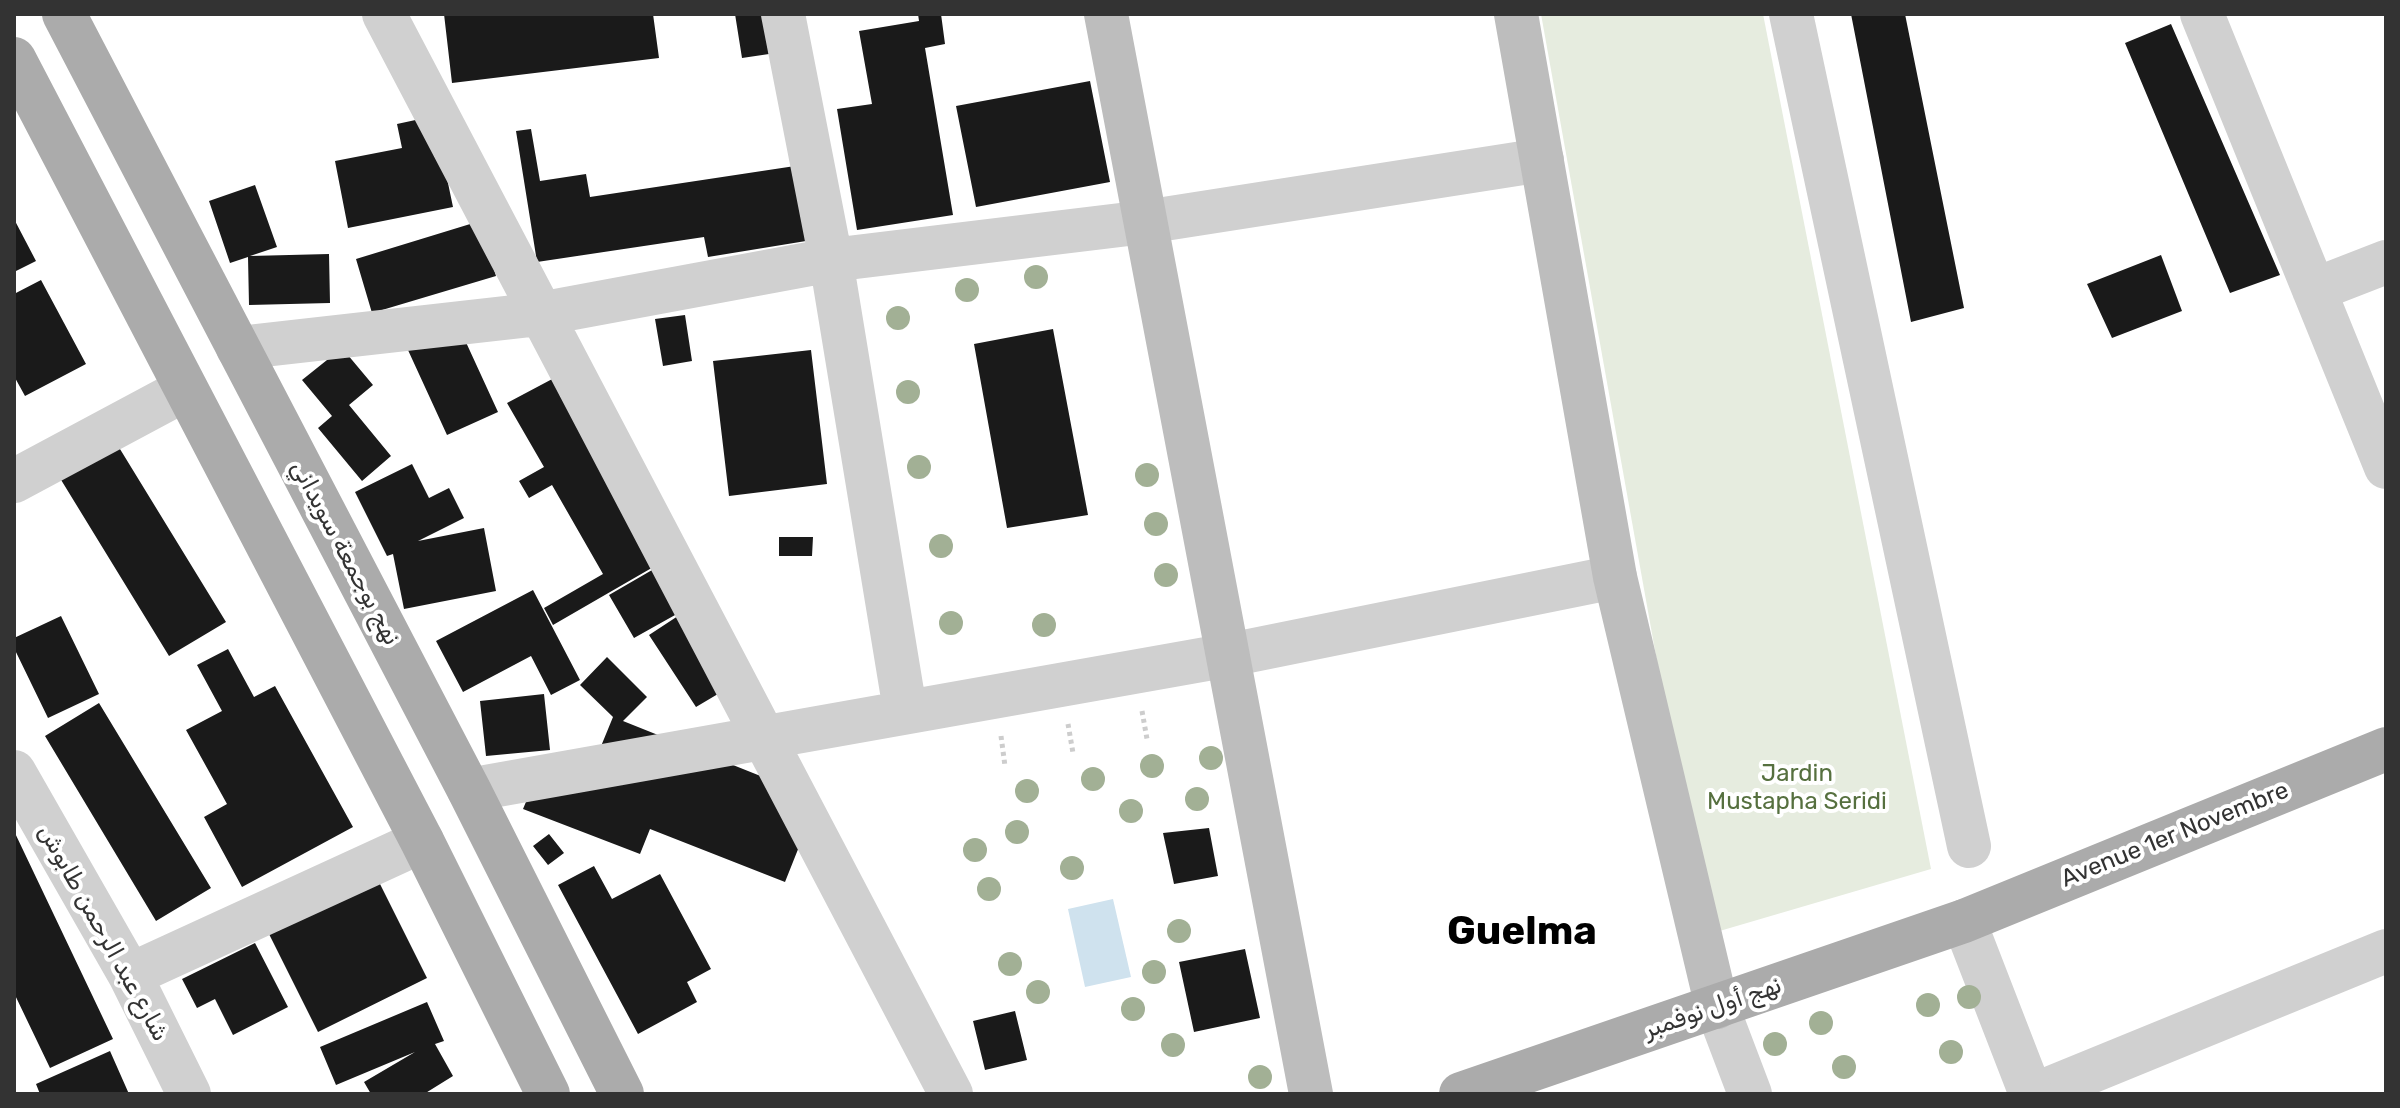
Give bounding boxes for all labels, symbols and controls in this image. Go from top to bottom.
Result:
street label: نهج بوجمعة سويداني [284,456,406,650]
park label: Jardin Mustapha Seridi [1707,760,1887,816]
street label: Avenue 1er Novembre [2057,776,2293,894]
street label: شارع عبد الرحمن طابوش [31,820,175,1046]
district label: Guelma [1447,908,1597,956]
street label: نهج أول نوفمبر [1640,971,1786,1045]

